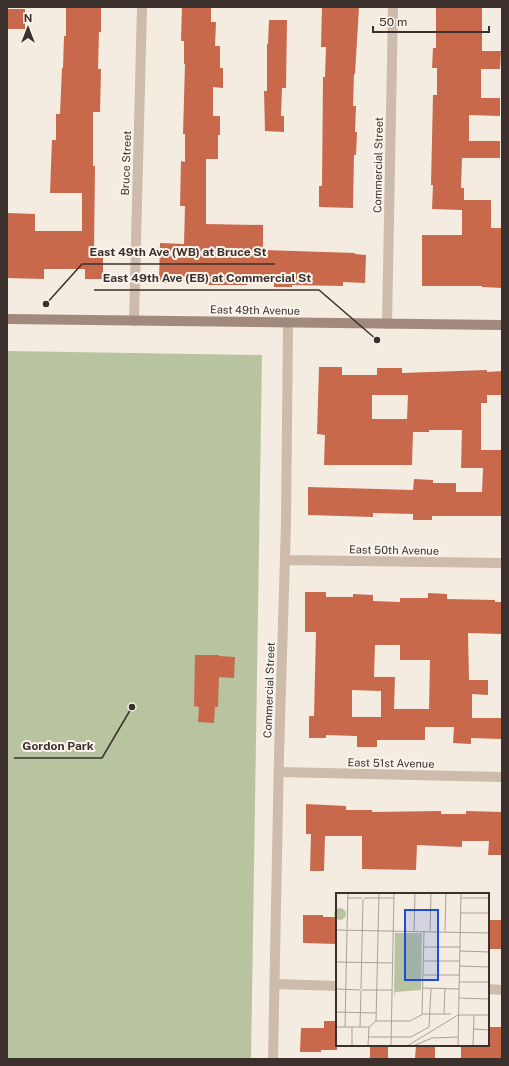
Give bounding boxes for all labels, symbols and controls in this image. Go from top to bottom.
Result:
north arrow [8,8,48,48]
scale bar [373,8,489,34]
text: N [24,12,32,24]
text: 50 m [379,15,407,29]
street label: Commercial Street [371,117,385,213]
street label: Bruce Street [119,130,133,196]
callout: East 49th Ave (WB) at Bruce St [82,240,275,264]
text: East 49th Ave (WB) at Bruce St [90,245,266,259]
callout: East 49th Ave (EB) at Commercial St [94,266,319,290]
text: East 49th Ave (EB) at Commercial St [103,271,311,285]
street label: East 49th Avenue [210,303,300,317]
street label: East 50th Avenue [349,543,439,557]
street label: Commercial Street [261,642,277,738]
callout: Gordon Park [14,734,102,758]
text: Gordon Park [22,739,94,753]
street label: East 51st Avenue [347,756,435,770]
inset map [336,893,489,1046]

